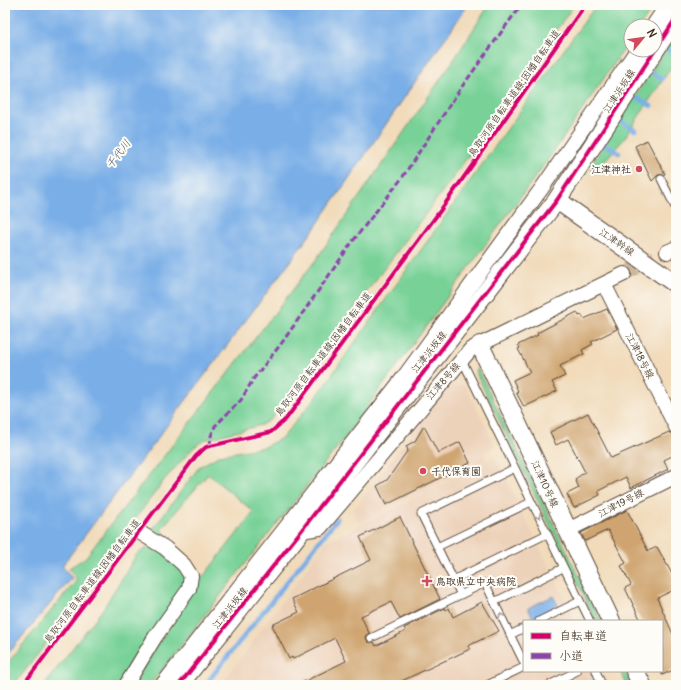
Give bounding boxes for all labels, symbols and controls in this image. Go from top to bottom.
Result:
north arrow [623,18,663,58]
text: N [644,26,660,40]
street label: 鳥取河原自転車道線;因幡自転車道 [465,27,563,159]
street label: 江津浜坂線 [600,66,638,116]
water label: 千代川 [102,137,134,171]
place label: 江津神社 [591,163,631,176]
marker: 江津神社 [634,164,644,174]
street label: 江津幹線 [597,225,637,259]
street label: 鳥取河原自転車道線;因幡自転車道 [272,289,374,419]
street label: 江津浜坂線 [408,328,450,376]
street label: 江津18号線 [623,331,657,381]
street label: 江津8号線 [423,359,463,403]
street label: 江津10号線 [528,458,562,510]
place label: 千代保育園 [431,465,481,478]
marker: 千代保育園 [418,466,428,476]
street label: 江津19号線 [596,486,646,520]
one-way arrow [533,512,541,519]
street label: 鳥取河原自転車道線;因幡自転車道 [41,516,143,646]
marker: 鳥取県立中央病院 [421,575,433,587]
place label: 鳥取県立中央病院 [436,575,516,588]
street label: 江津浜坂線 [209,584,251,632]
one-way arrow [498,612,506,620]
legend [523,620,663,672]
text: 自転車道 [559,628,607,643]
text: 小道 [559,648,583,663]

